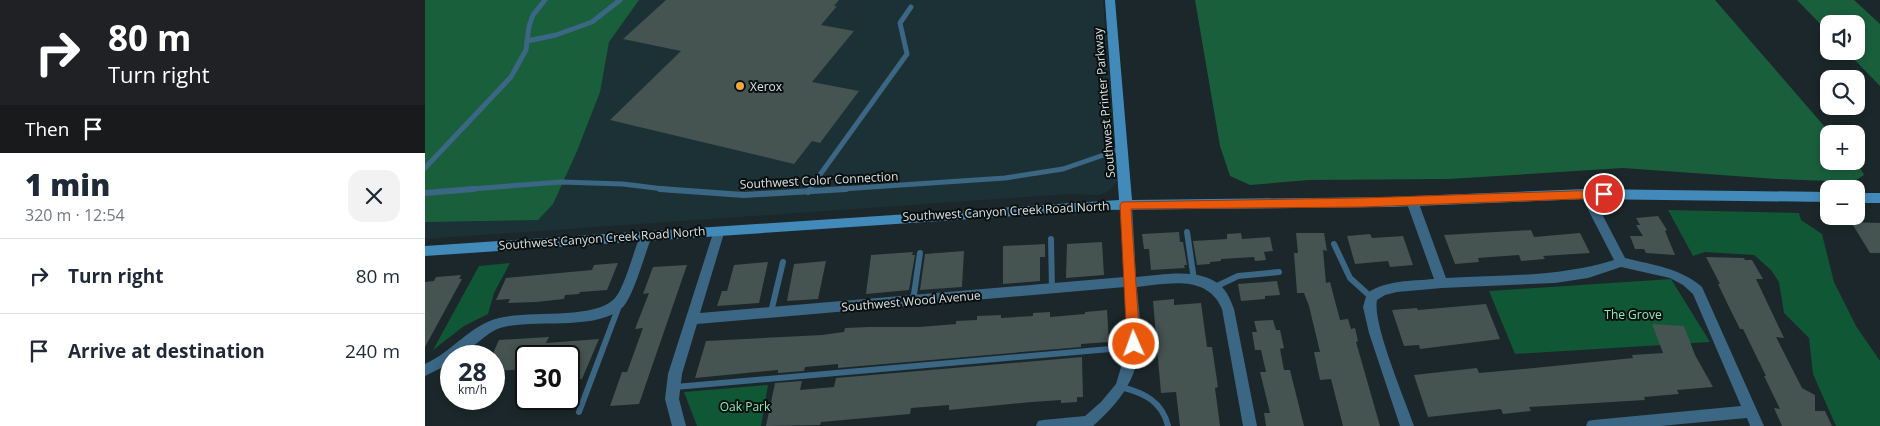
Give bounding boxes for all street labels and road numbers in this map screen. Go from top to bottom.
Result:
street label: Southwest Printer Parkway [1089,26,1119,179]
street label: Southwest Color Connection [739,167,899,193]
street label: Southwest Canyon Creek Road North [902,197,1110,225]
street label: Southwest Canyon Creek Road North [498,222,706,254]
street label: Southwest Wood Avenue [841,286,982,316]

